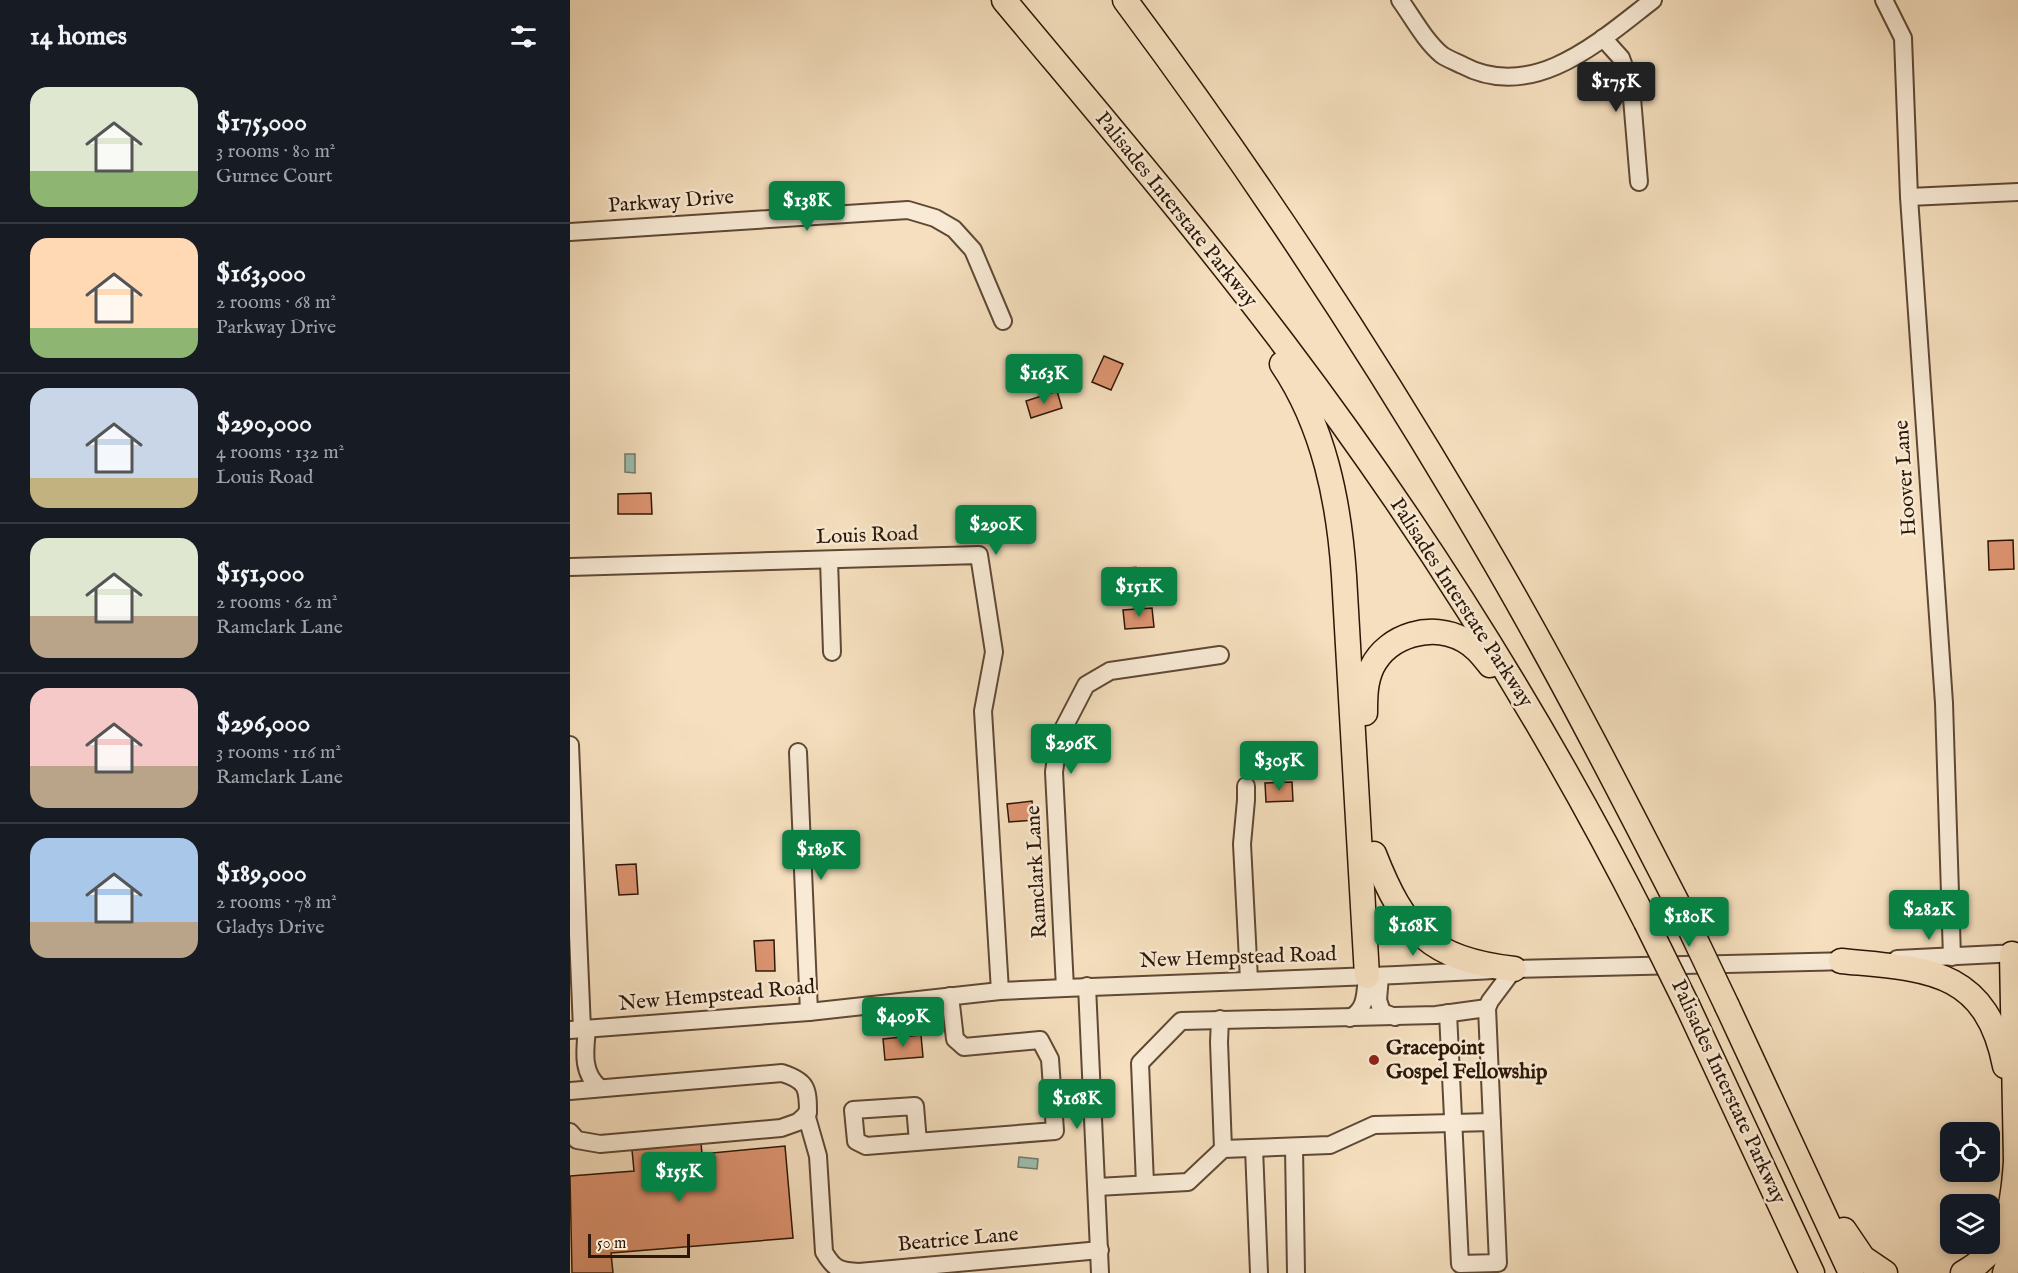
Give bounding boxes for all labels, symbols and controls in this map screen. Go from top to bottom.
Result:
text: 14 homes [30,20,127,53]
icon: filters [507,20,540,53]
pin: $175K [1574,62,1658,113]
text: $175K [1591,69,1641,94]
text: $175,000 [216,106,307,139]
street label: Palisades Interstate Parkway [1089,107,1264,314]
icon: home [78,111,150,183]
text: 3 rooms · 80 m² [216,139,335,164]
text: Gurnee Court [216,164,333,189]
pin: $138K [765,181,849,232]
street label: Parkway Drive [607,184,735,220]
text: $138K [783,188,831,213]
text: $163,000 [216,257,306,290]
icon: home [78,262,150,334]
text: 2 rooms · 68 m² [216,290,336,315]
text: Parkway Drive [216,315,336,340]
pin: $163K [1002,354,1086,405]
text: $163K [1020,361,1068,386]
text: $290,000 [216,407,312,440]
icon: home [78,412,150,484]
street label: Hoover Lane [1888,419,1924,537]
text: 4 rooms · 132 m² [216,440,344,465]
text: Louis Road [216,465,313,490]
street label: Palisades Interstate Parkway [1383,493,1539,713]
pin: $290K [954,505,1038,556]
text: $290K [969,512,1023,537]
street label: Louis Road [815,521,919,551]
text: $151,000 [216,557,304,590]
icon: home [78,562,150,634]
pin: $151K [1097,567,1181,618]
text: $151K [1115,574,1163,599]
text: 2 rooms · 62 m² [216,590,338,615]
text: Ramclark Lane [216,615,343,640]
text: $296,000 [216,707,310,740]
icon: home [78,712,150,784]
pin: $296K [1029,724,1113,775]
text: $296K [1045,731,1097,756]
text: 3 rooms · 116 m² [216,740,341,765]
pin: $305K [1237,741,1321,792]
text: $305K [1254,748,1304,773]
text: Ramclark Lane [216,765,343,790]
street label: Ramclark Lane [1020,804,1054,939]
pin: $189K [779,830,863,881]
text: $189K [796,837,846,862]
text: $189,000 [216,857,307,890]
icon: home [78,862,150,934]
text: 2 rooms · 78 m² [216,890,337,915]
pin: $282K [1887,890,1971,941]
pin: $180K [1647,897,1731,948]
text: $282K [1903,897,1955,922]
text: $180K [1664,904,1714,929]
pin: $168K [1371,906,1455,957]
text: $168K [1388,913,1438,938]
text: Gladys Drive [216,915,324,940]
street label: New Hempstead Road [1139,941,1338,975]
street label: New Hempstead Road [618,974,817,1018]
street label: Palisades Interstate Parkway [1664,976,1792,1209]
pin: $409K [861,997,945,1048]
text: $409K [876,1004,930,1029]
place label: Gracepoint Gospel Fellowship [1386,1035,1548,1086]
marker: Gracepoint Gospel Fellowship [1367,1053,1381,1067]
pin: $168K [1035,1079,1119,1130]
text: $168K [1052,1086,1102,1111]
map controls [1940,1122,2000,1254]
button: locate [1940,1122,2000,1182]
pin: $155K [637,1152,721,1203]
text: $155K [655,1159,703,1184]
button: layers [1940,1194,2000,1254]
street label: Beatrice Lane [896,1221,1020,1259]
scale bar [588,1231,690,1258]
text: 50 m [597,1234,626,1254]

